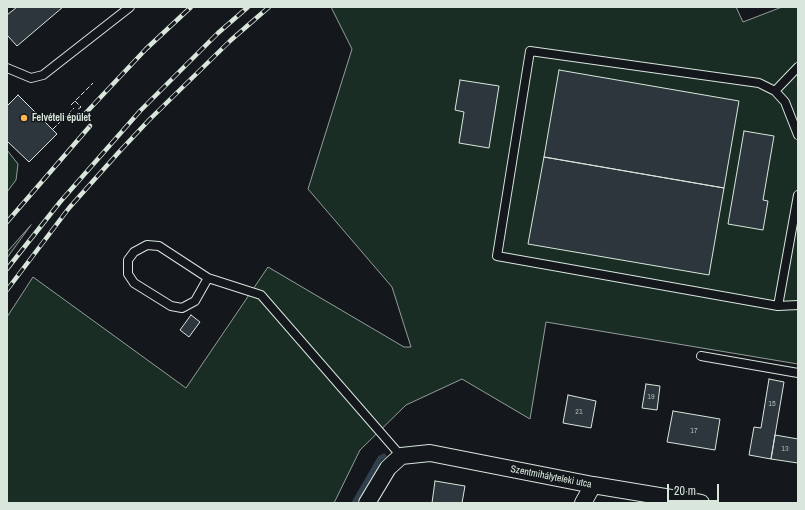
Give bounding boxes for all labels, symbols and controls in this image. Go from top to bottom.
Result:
place label: Felvételi épület [32,112,91,124]
marker: Felvételi épület [19,113,29,123]
house number: 19 [647,392,655,402]
house number: 15 [768,399,776,409]
house number: 21 [575,407,583,417]
house number: 17 [690,426,698,436]
house number: 13 [781,444,789,454]
street label: Szentmihályteleki utca [509,463,593,491]
scale bar [669,476,721,502]
text: 20 m [674,483,696,499]

